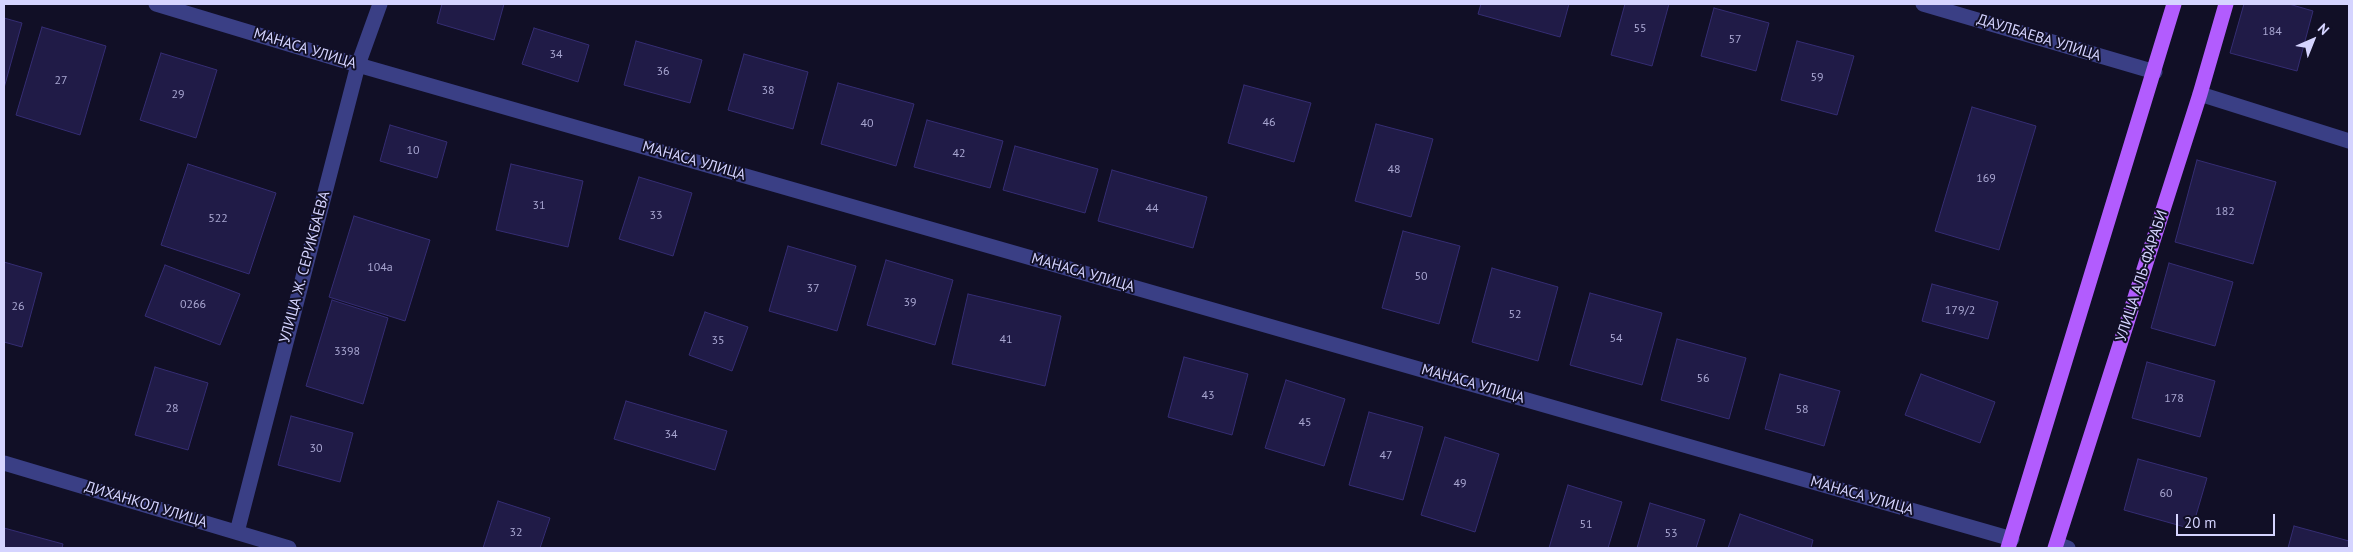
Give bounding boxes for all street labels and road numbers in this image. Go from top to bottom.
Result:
street label: ДАУЛБАЕВА УЛИЦА [1975,11,2103,65]
street label: МАНАСА УЛИЦА [251,25,359,73]
street label: МАНАСА УЛИЦА [640,138,748,184]
street label: УЛИЦА Ж. СЕРИКБАЕВА [276,189,334,345]
street label: УЛИЦА АЛЬ-ФАРАБИ [2112,208,2172,344]
street label: МАНАСА УЛИЦА [1029,250,1137,296]
street label: МАНАСА УЛИЦА [1419,361,1527,407]
street label: МАНАСА УЛИЦА [1808,473,1916,519]
street label: ДИХАНКОЛ УЛИЦА [83,478,209,532]

